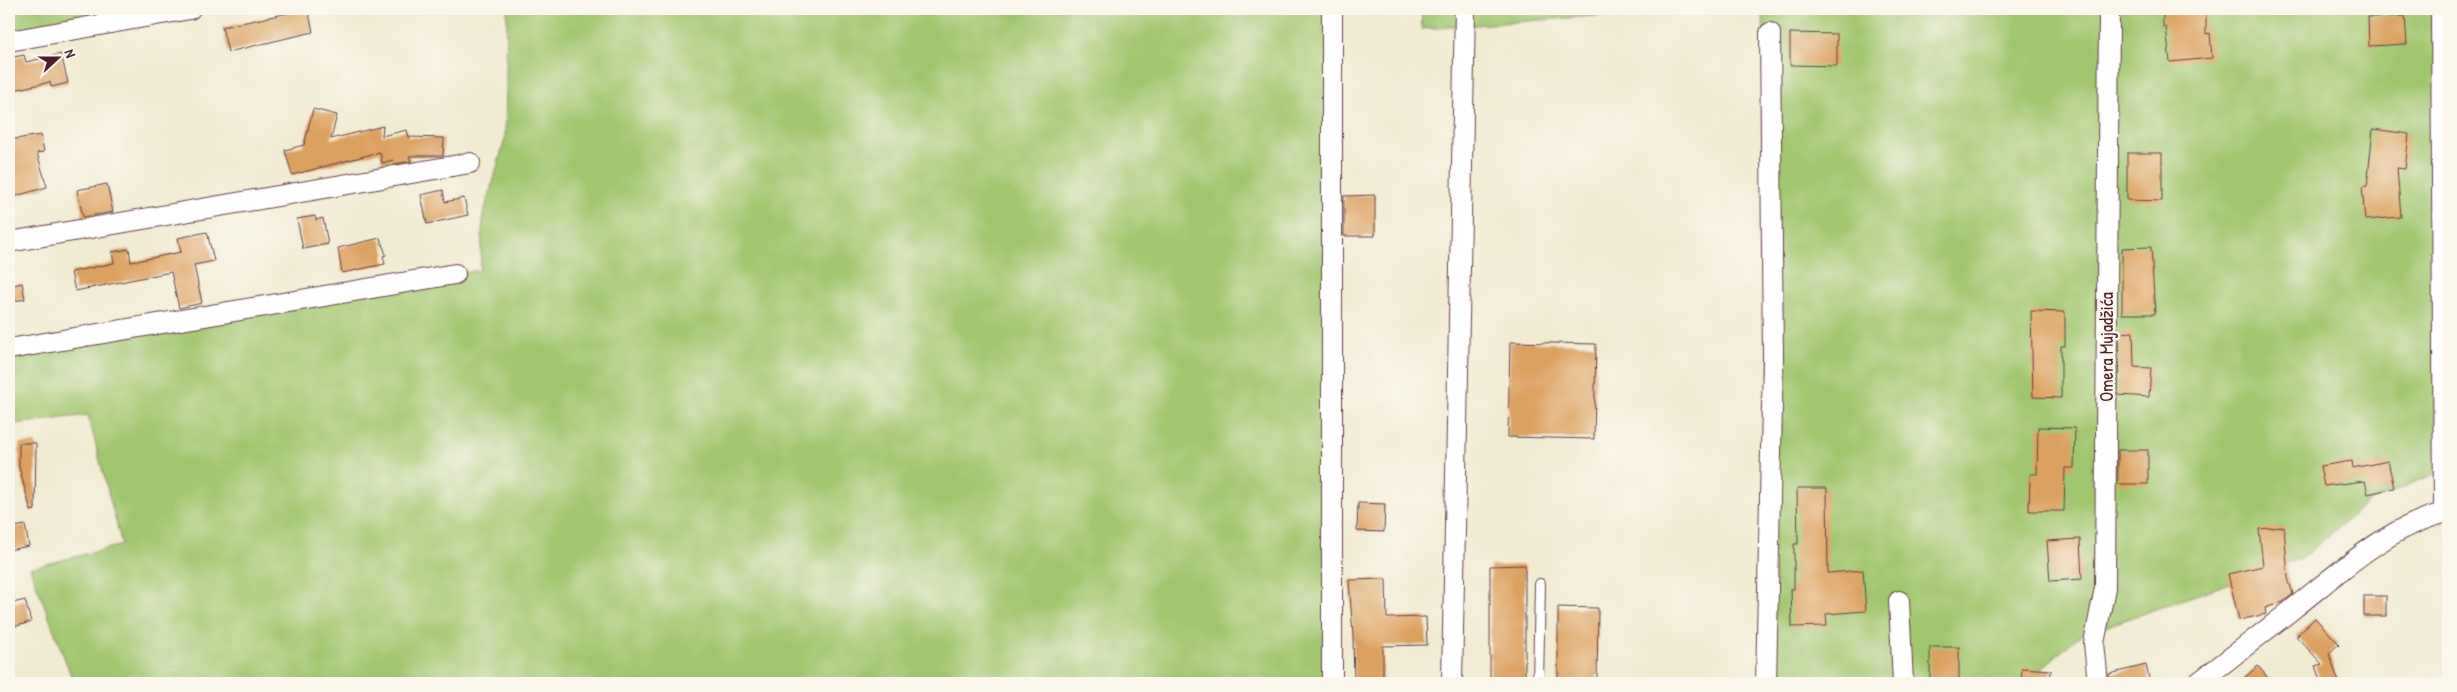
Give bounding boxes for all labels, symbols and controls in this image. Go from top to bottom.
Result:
north arrow [32,32,82,82]
text: N [60,46,81,61]
street label: Omera Mujadžića [2094,292,2119,402]

